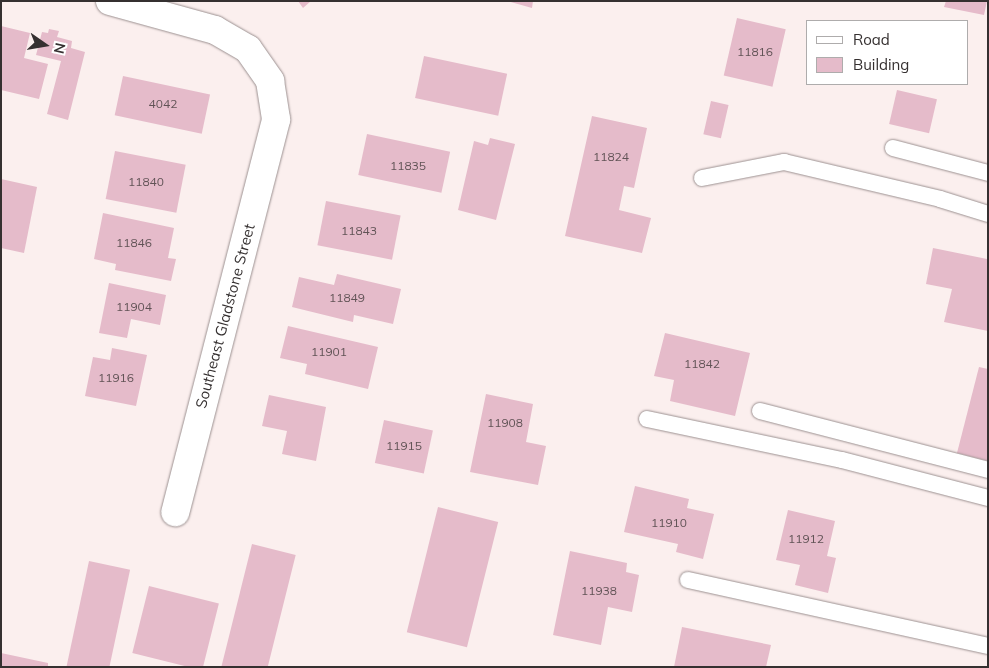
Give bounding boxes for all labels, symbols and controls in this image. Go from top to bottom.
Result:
north arrow [20,20,70,70]
legend [806,20,969,85]
text: Road [853,30,890,49]
text: N [50,41,70,56]
house number: 11816 [737,45,773,59]
text: Building [853,55,909,74]
house number: 4042 [149,97,177,111]
house number: 11824 [593,150,629,164]
house number: 11835 [390,159,426,173]
house number: 11840 [128,175,164,189]
street label: Southeast Gladstone Street [192,222,258,410]
house number: 11843 [341,224,377,238]
house number: 11846 [116,236,152,250]
house number: 11849 [329,291,365,305]
house number: 11904 [116,300,152,314]
house number: 11901 [311,345,347,359]
house number: 11842 [684,357,720,371]
house number: 11916 [98,371,134,385]
house number: 11908 [487,416,523,430]
house number: 11915 [386,439,422,453]
house number: 11910 [651,516,687,530]
house number: 11912 [788,532,824,546]
house number: 11938 [581,584,617,598]

